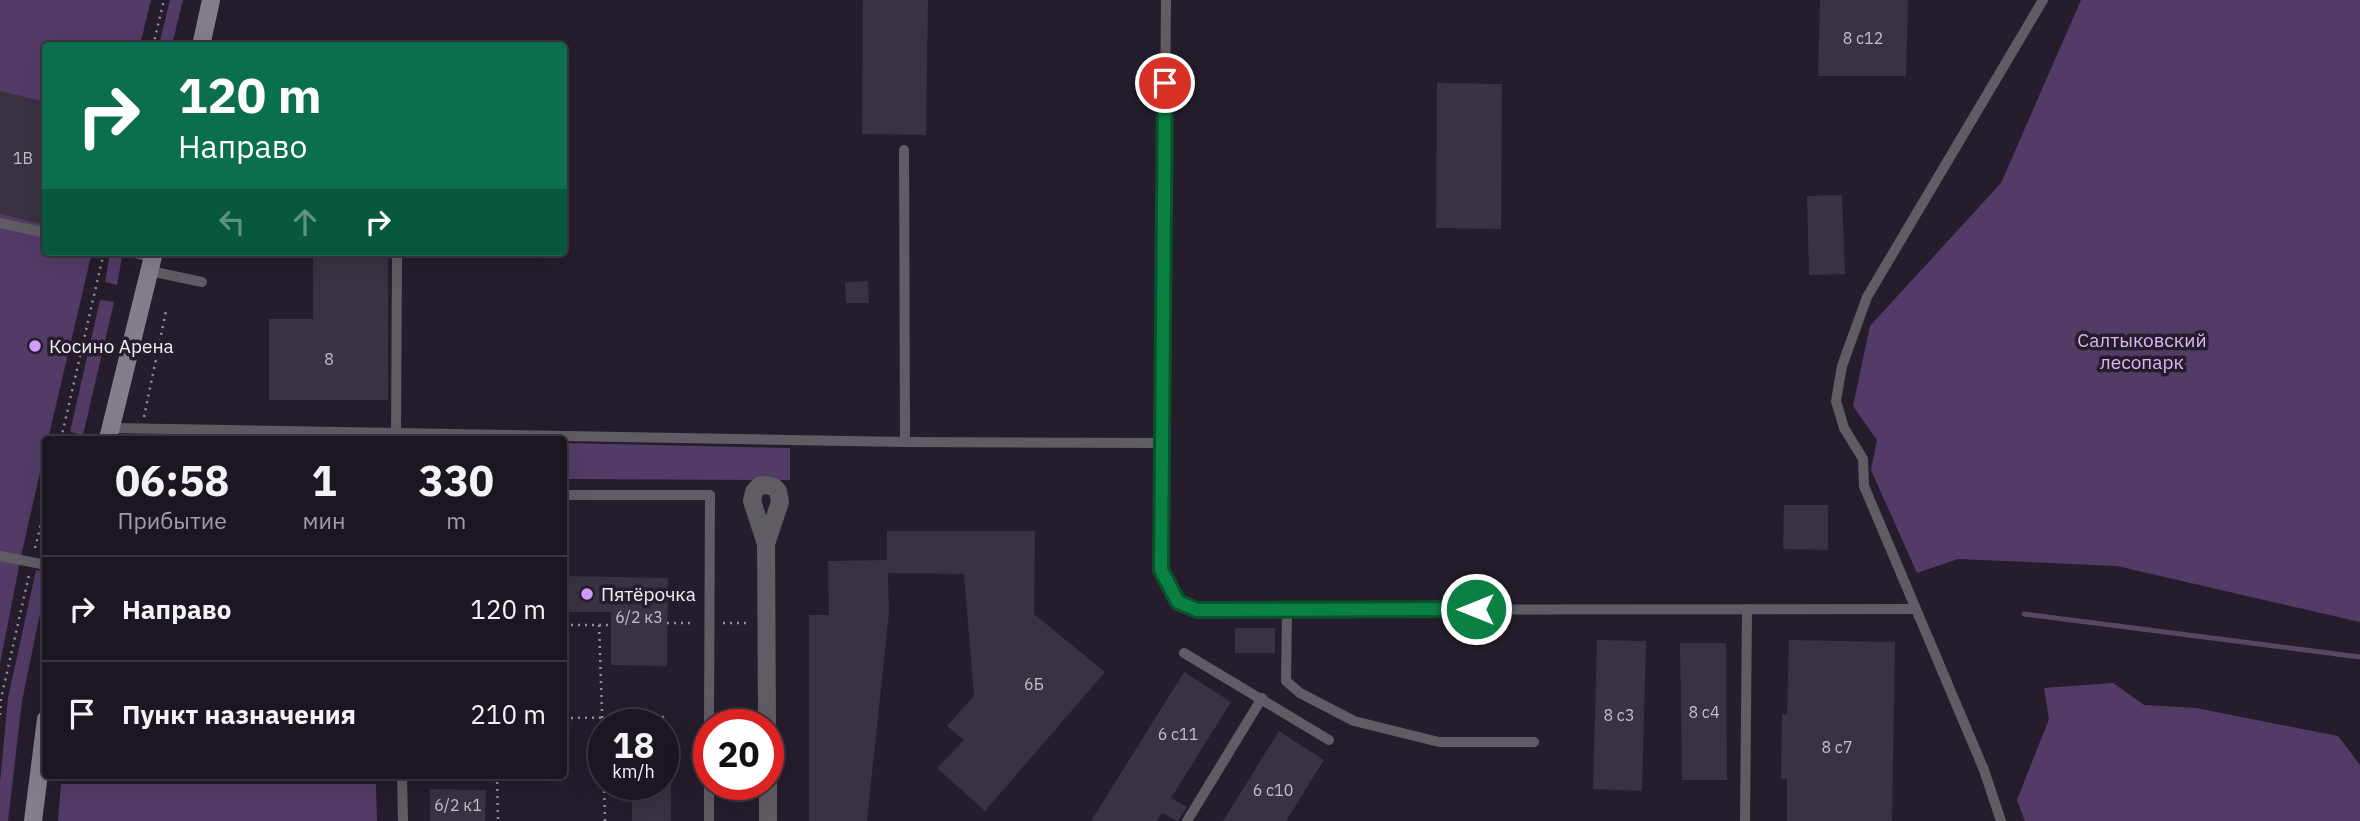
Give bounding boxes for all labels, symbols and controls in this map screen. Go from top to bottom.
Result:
house number: 8 с12 [1843,28,1883,48]
pin [1135,53,1195,113]
text: 120 m [178,63,322,126]
icon: arrive [1146,64,1184,102]
icon: right [63,70,154,161]
text: Направо [178,125,307,167]
house number: 1В [13,148,33,168]
icon: left [213,203,251,241]
icon: ahead [286,203,324,241]
icon: right [359,203,397,241]
park label: Салтыковский лесопарк [2077,328,2207,374]
place label: Косино Арена [49,334,174,358]
marker: Косино Арена [27,338,43,354]
house number: 8 [324,349,334,369]
text: 06:58 [115,453,230,508]
text: 1 [311,453,337,508]
text: 330 [418,453,494,508]
text: Прибытие [118,505,227,535]
text: мин [302,505,346,535]
text: m [446,505,466,535]
position arrow [1439,572,1513,646]
place label: Пятёрочка [601,582,696,606]
marker: Пятёрочка [579,586,595,602]
icon: right [63,590,101,628]
text: Направо [122,592,231,626]
text: 120 m [470,592,546,626]
house number: 6/2 к3 [615,607,663,627]
house number: 6Б [1024,674,1044,694]
icon: arrive [63,695,101,733]
text: Пункт назначения [122,697,356,731]
text: 210 m [470,697,546,731]
house number: 8 с4 [1688,702,1720,722]
house number: 8 с3 [1603,705,1635,725]
speed limit sign: 20 [693,709,784,800]
text: 18 [612,722,655,768]
house number: 6 с11 [1158,724,1198,744]
house number: 8 с7 [1821,737,1853,757]
text: km/h [612,760,655,783]
house number: 6 с10 [1253,780,1293,800]
house number: 6/2 к1 [434,795,482,815]

